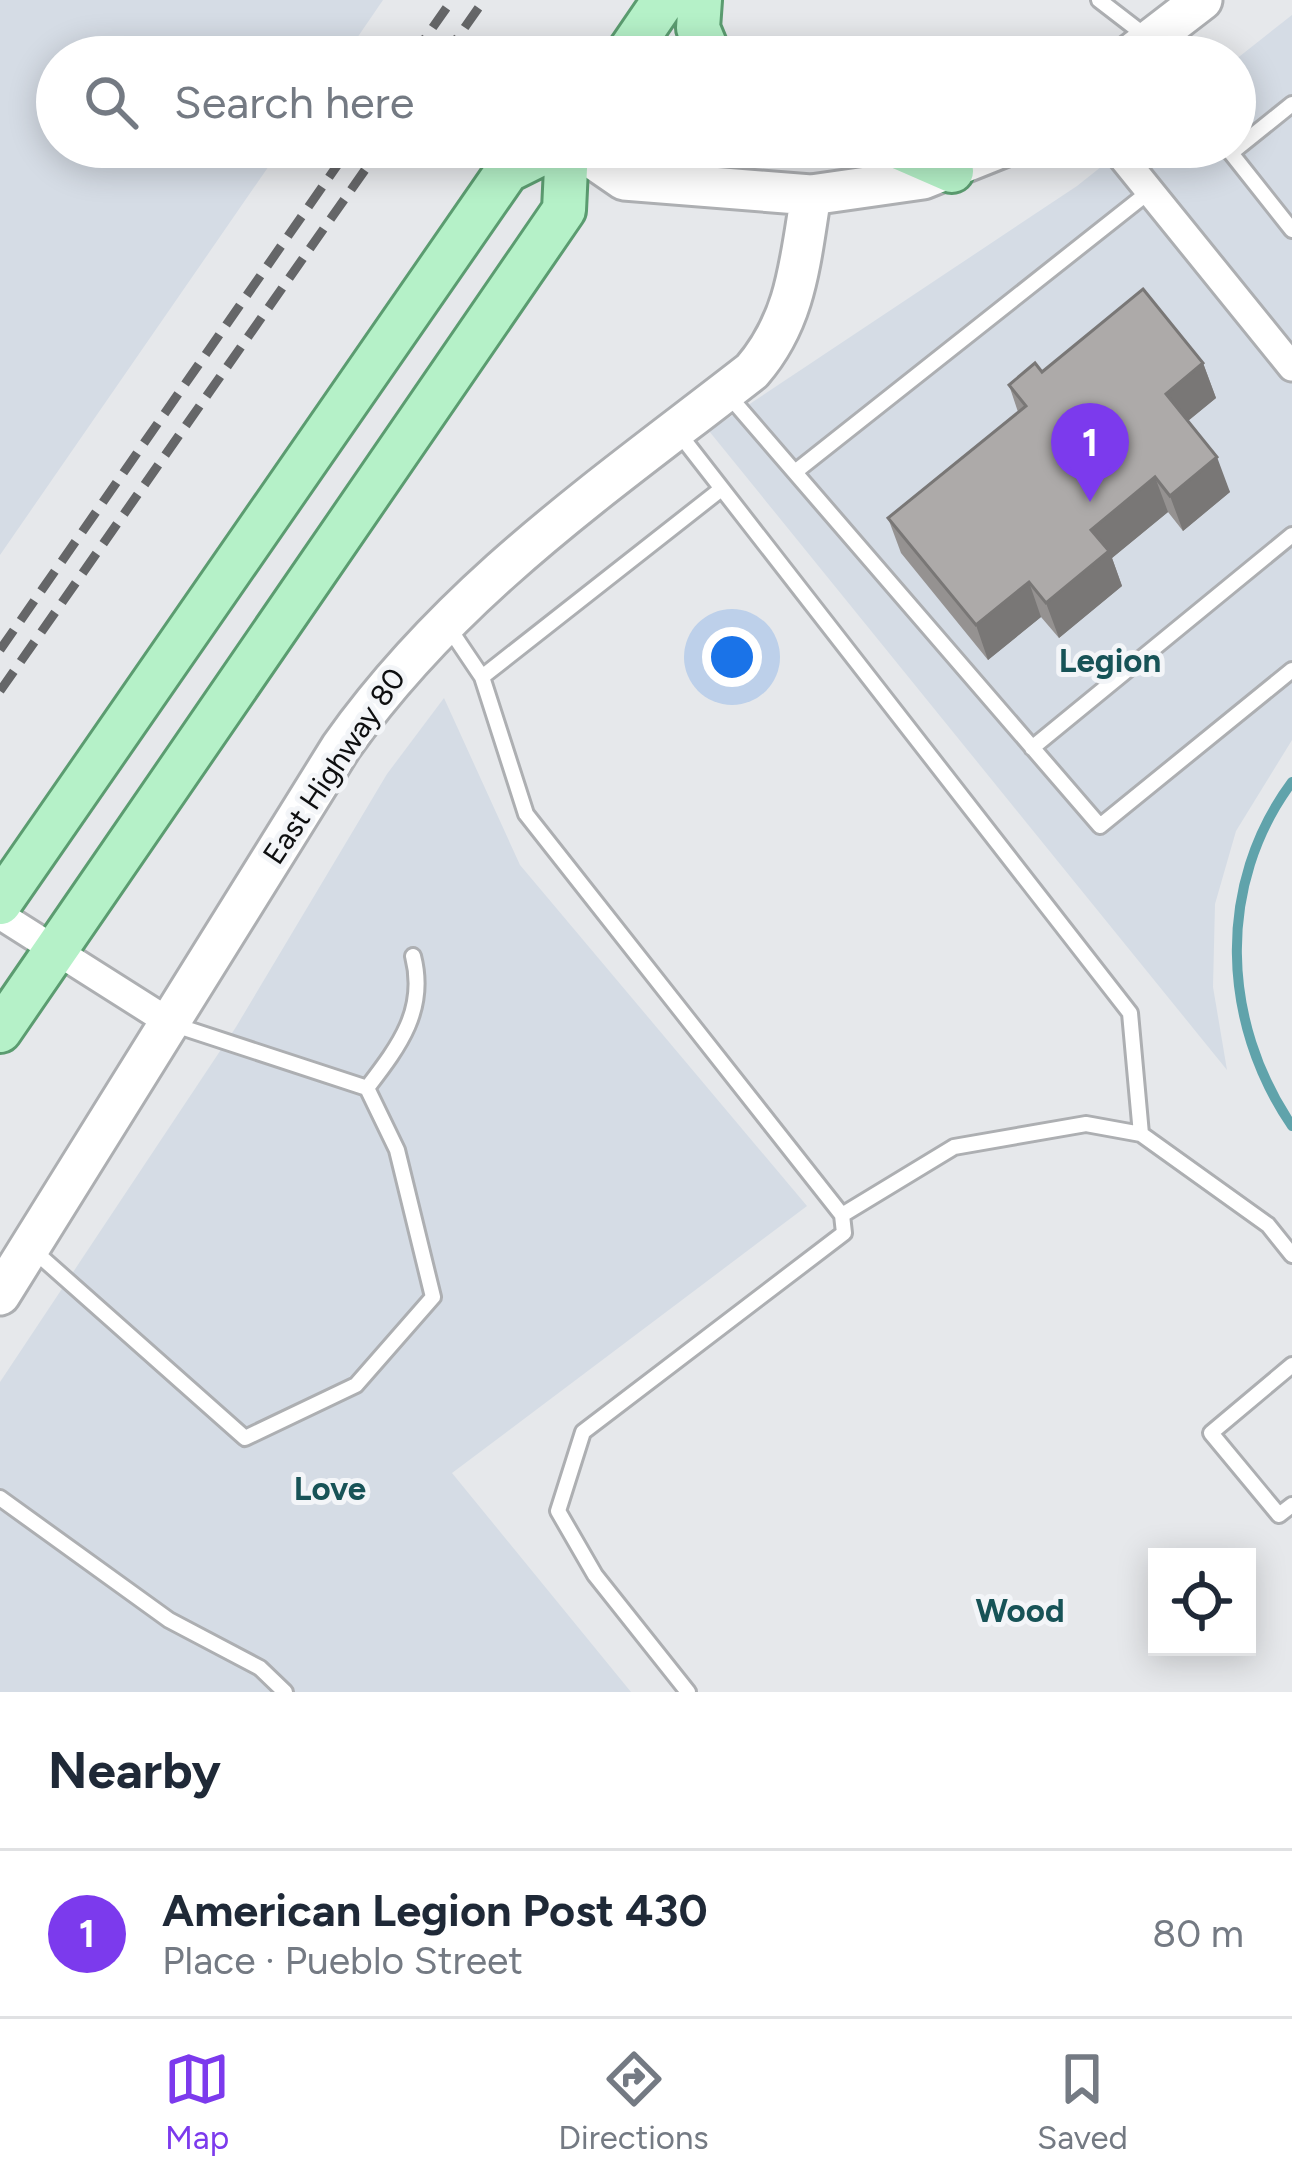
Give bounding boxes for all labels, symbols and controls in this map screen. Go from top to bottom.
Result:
search box [36,36,1256,168]
icon: search [78,69,144,135]
text: Search here [174,75,414,129]
pin: 1 [1051,403,1129,502]
your location [702,627,762,687]
district label: Legion [1059,641,1161,680]
street label: East Highway 80 [255,661,413,871]
district label: Love [294,1469,366,1508]
map controls [1148,1548,1256,1656]
button: locate [1148,1548,1256,1656]
district label: Wood [975,1591,1065,1630]
text: Nearby [48,1740,221,1801]
text: American Legion Post 430 [162,1883,708,1937]
text: 1 [79,1910,95,1957]
text: 80 m [1152,1910,1244,1957]
text: Place · Pueblo Street [162,1937,523,1984]
tab: Map [164,2046,230,2157]
tab: Directions [558,2046,709,2157]
tab: Saved [1037,2046,1128,2157]

